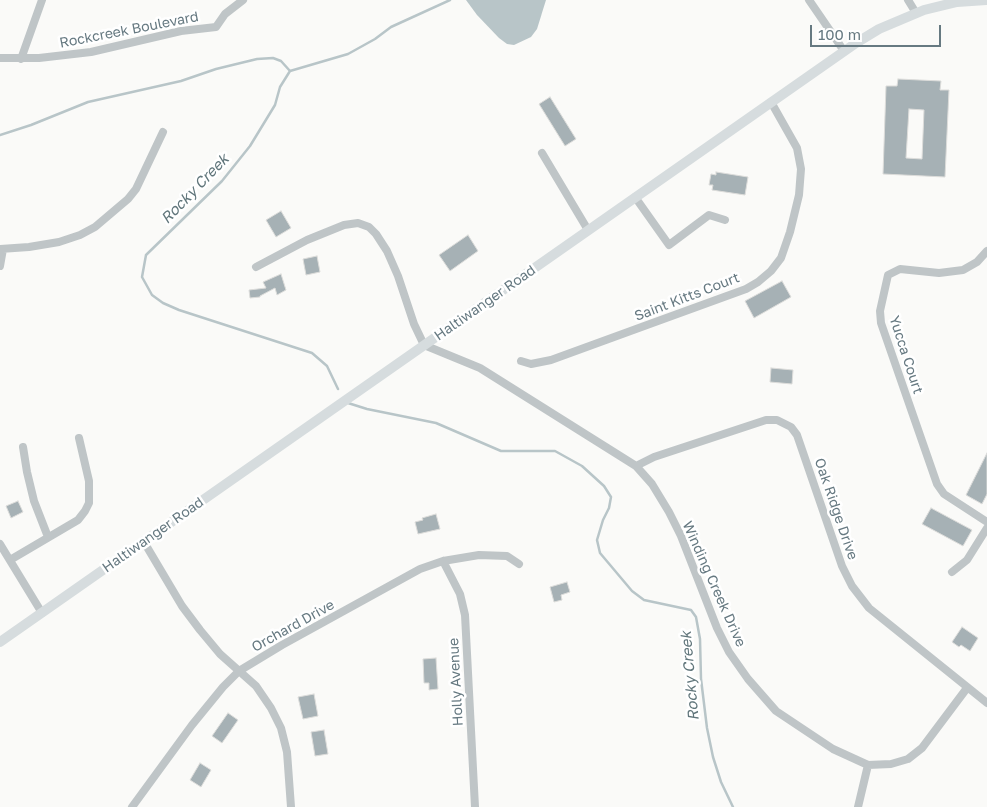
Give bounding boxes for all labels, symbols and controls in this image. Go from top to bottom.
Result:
street label: Rockcreek Boulevard [58,8,200,52]
scale bar [812,15,943,47]
text: 100 m [818,25,861,43]
water label: Rocky Creek [157,150,233,228]
street label: Haltiwanger Road [431,262,539,344]
street label: Saint Kitts Court [632,269,742,325]
street label: Yucca Court [885,314,927,396]
street label: Oak Ridge Drive [811,456,861,562]
street label: Haltiwanger Road [99,494,207,576]
street label: Winding Creek Drive [679,518,749,650]
street label: Orchard Drive [249,596,337,656]
water label: Rocky Creek [677,630,703,722]
street label: Holly Avenue [445,637,467,727]

